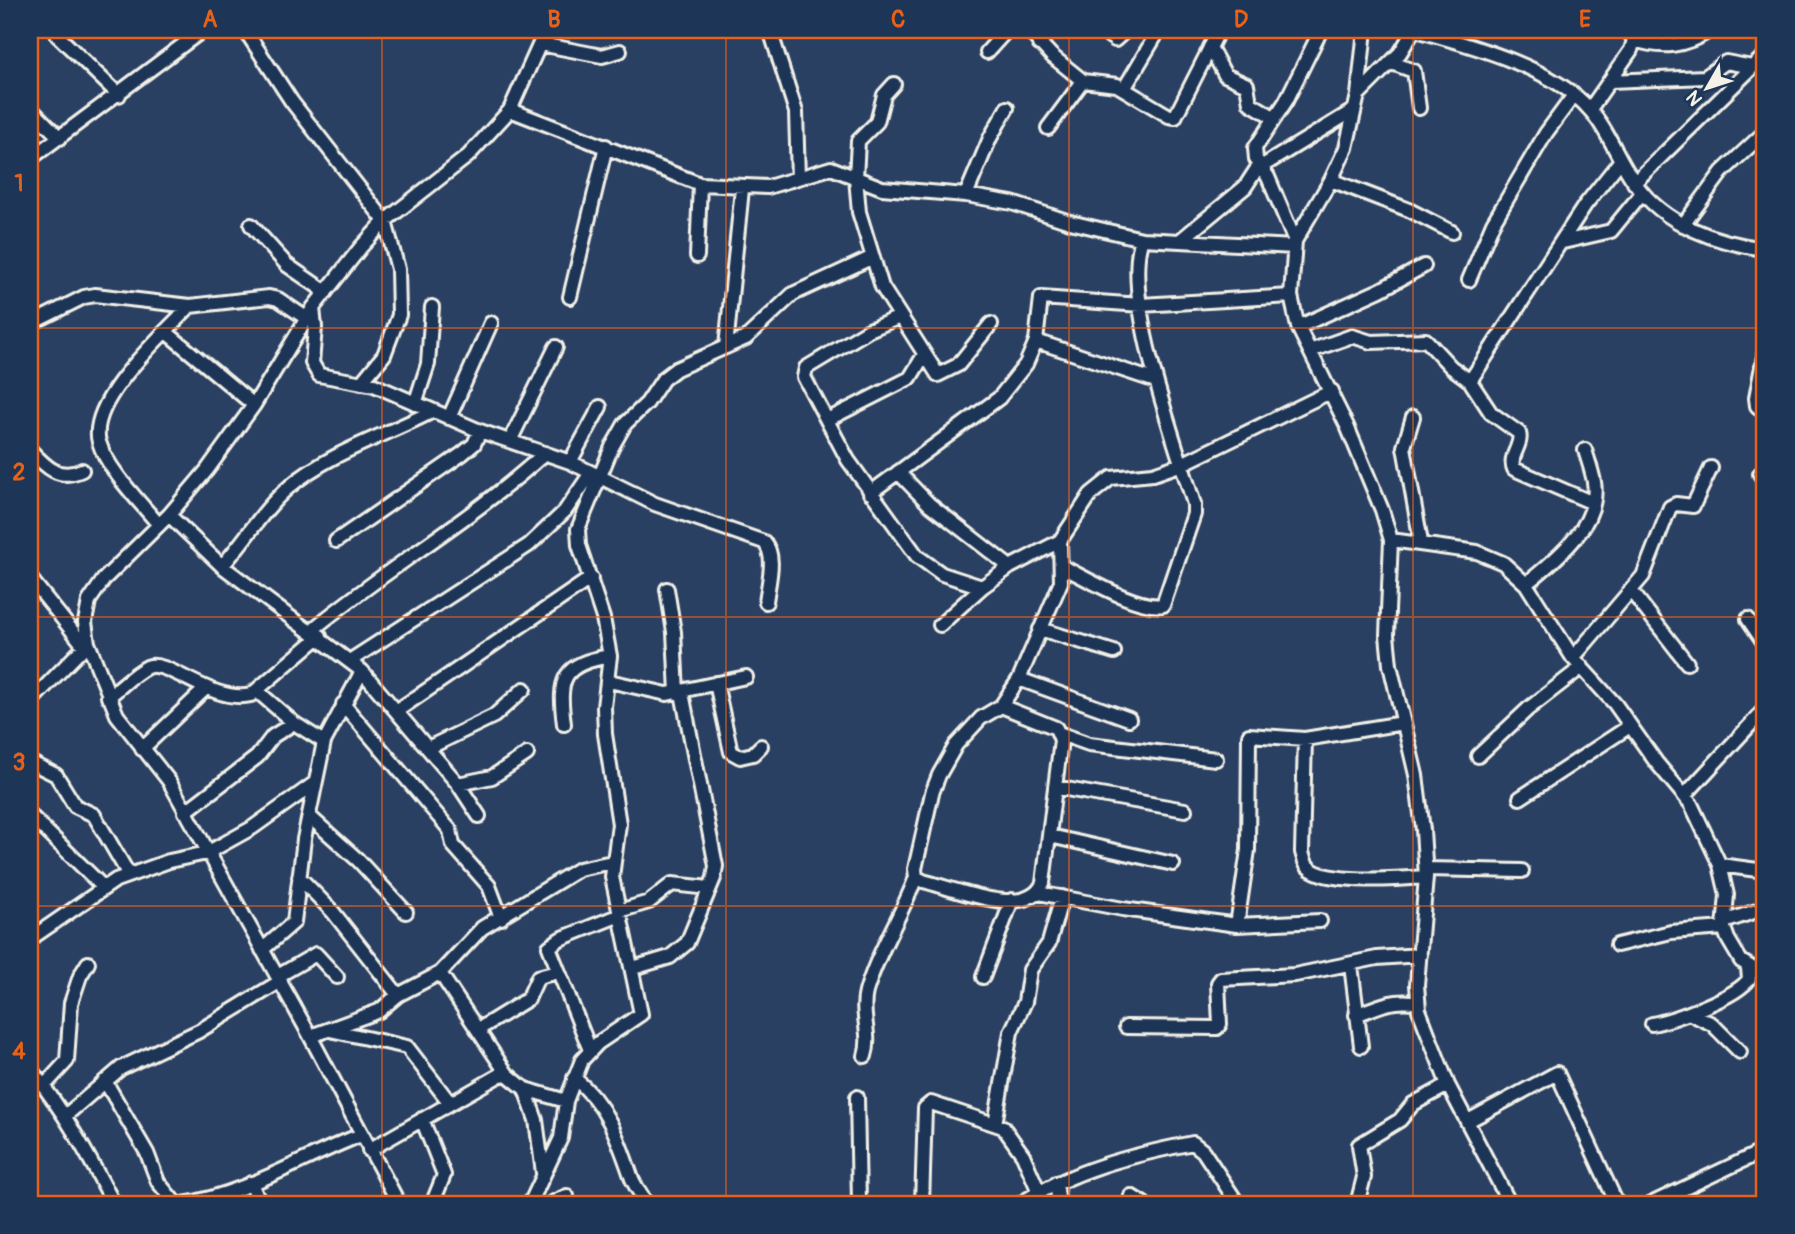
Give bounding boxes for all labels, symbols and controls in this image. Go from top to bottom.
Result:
text: A [203,5,218,34]
text: B [547,5,561,34]
text: C [891,5,905,34]
text: D [1234,5,1248,34]
text: E [1579,5,1591,34]
north arrow [1672,52,1742,122]
text: N [1681,85,1708,111]
text: 1 [15,169,24,198]
text: 2 [13,458,26,487]
text: 3 [13,748,25,777]
text: 4 [12,1037,26,1066]

